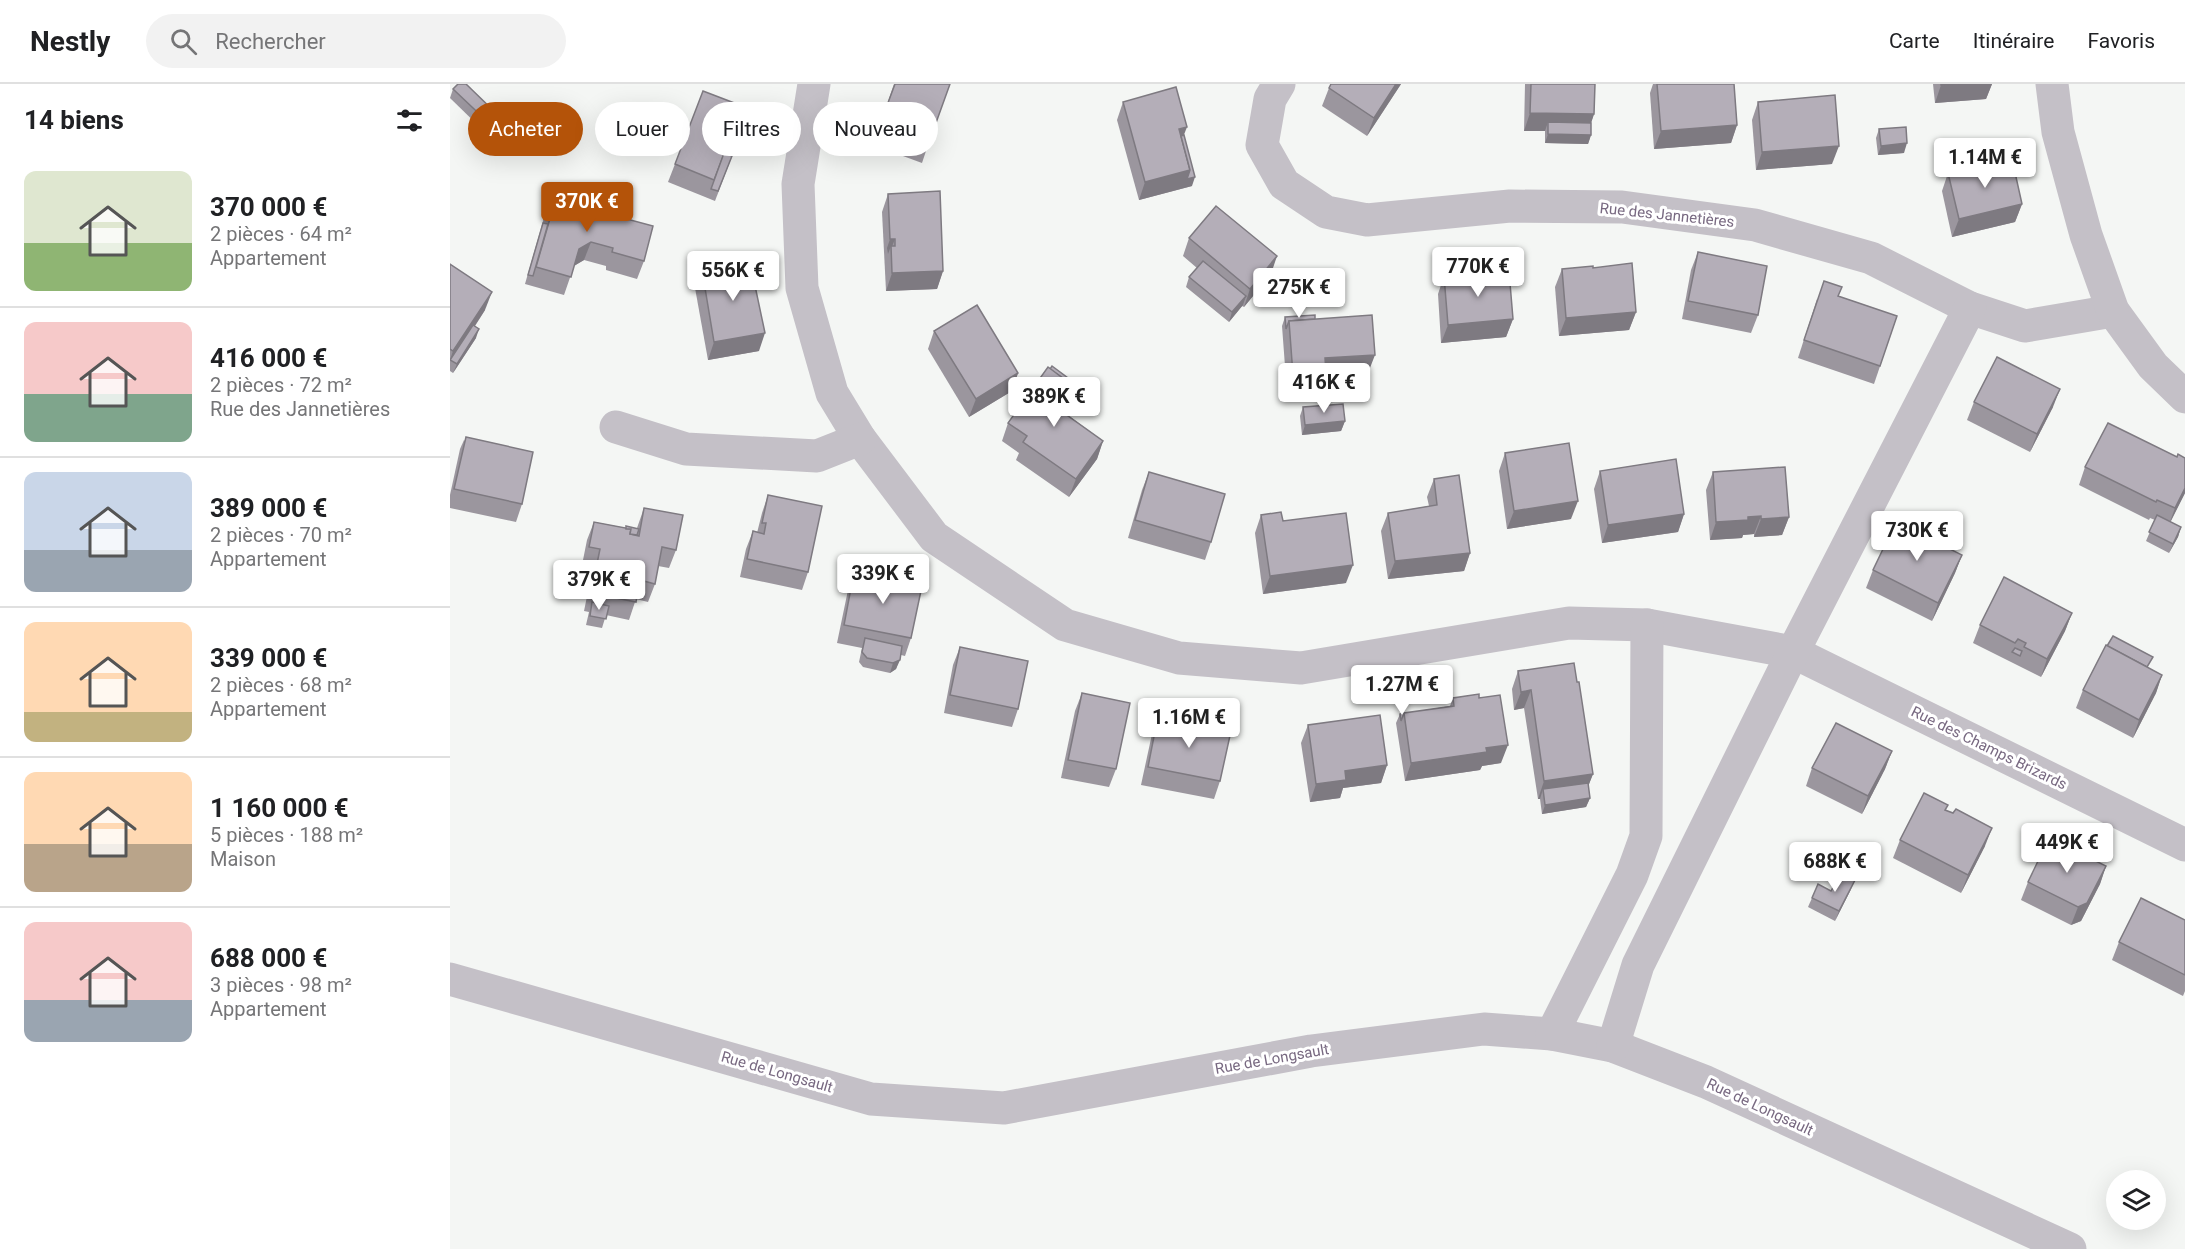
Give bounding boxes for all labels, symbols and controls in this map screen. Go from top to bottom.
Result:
search box [146,14,566,68]
text: Nestly [30,25,110,58]
icon: search [167,25,200,58]
text: Rechercher [215,29,326,54]
text: Carte [1889,29,1940,53]
text: Itinéraire [1973,29,2054,53]
text: Favoris [2087,29,2155,53]
chip: Acheter [468,102,583,156]
chip: Louer [595,102,690,156]
chip: Filtres [702,102,801,156]
chip: Nouveau [813,102,938,156]
icon: filters [393,104,426,137]
text: 14 biens [24,105,124,135]
pin: 1.14M € [1930,138,2040,189]
text: 1.14M € [1948,145,2022,169]
pin: 370K € [538,182,636,233]
text: 370K € [555,189,619,213]
text: 370 000 € [210,192,327,222]
icon: home [72,195,144,267]
street label: Rue des Jannetières [1599,199,1735,231]
text: 2 pièces · 64 m² [210,222,352,246]
text: Appartement [210,246,327,270]
pin: 770K € [1429,247,1527,298]
pin: 556K € [684,251,782,302]
text: 770K € [1446,254,1510,278]
text: 556K € [701,258,765,282]
pin: 275K € [1250,268,1348,319]
text: 275K € [1267,275,1331,299]
text: 416 000 € [210,343,327,373]
icon: home [72,346,144,418]
pin: 416K € [1275,363,1373,414]
text: 416K € [1292,370,1356,394]
text: 2 pièces · 72 m² [210,373,352,397]
pin: 389K € [1005,377,1103,428]
text: 389K € [1022,384,1086,408]
text: Rue des Jannetières [210,397,390,421]
text: 389 000 € [210,493,327,523]
icon: home [72,496,144,568]
pin: 730K € [1868,511,1966,562]
text: 730K € [1885,518,1949,542]
text: 2 pièces · 70 m² [210,523,352,547]
text: Appartement [210,547,327,571]
pin: 339K € [834,554,932,605]
pin: 379K € [550,560,648,611]
text: 339K € [851,561,915,585]
text: 379K € [567,567,631,591]
text: 339 000 € [210,643,327,673]
icon: home [72,646,144,718]
pin: 1.27M € [1347,665,1457,716]
text: 1.27M € [1365,672,1439,696]
text: 2 pièces · 68 m² [210,673,352,697]
text: Appartement [210,697,327,721]
pin: 1.16M € [1134,698,1244,749]
street label: Rue des Champs Brizards [1908,702,2070,794]
text: 1.16M € [1152,705,1226,729]
text: 1 160 000 € [210,793,349,823]
icon: home [72,796,144,868]
text: 5 pièces · 188 m² [210,823,363,847]
pin: 449K € [2018,823,2116,874]
text: 449K € [2035,830,2099,854]
pin: 688K € [1786,842,1884,893]
text: Maison [210,847,276,871]
text: 688K € [1803,849,1867,873]
text: 688 000 € [210,943,327,973]
icon: home [72,946,144,1018]
text: 3 pièces · 98 m² [210,973,352,997]
text: Appartement [210,997,327,1021]
street label: Rue de Longsault [1214,1040,1330,1078]
street label: Rue de Longsault [719,1047,835,1097]
street label: Rue de Longsault [1704,1074,1816,1140]
map controls [2106,1170,2166,1230]
button: layers [2106,1170,2166,1230]

